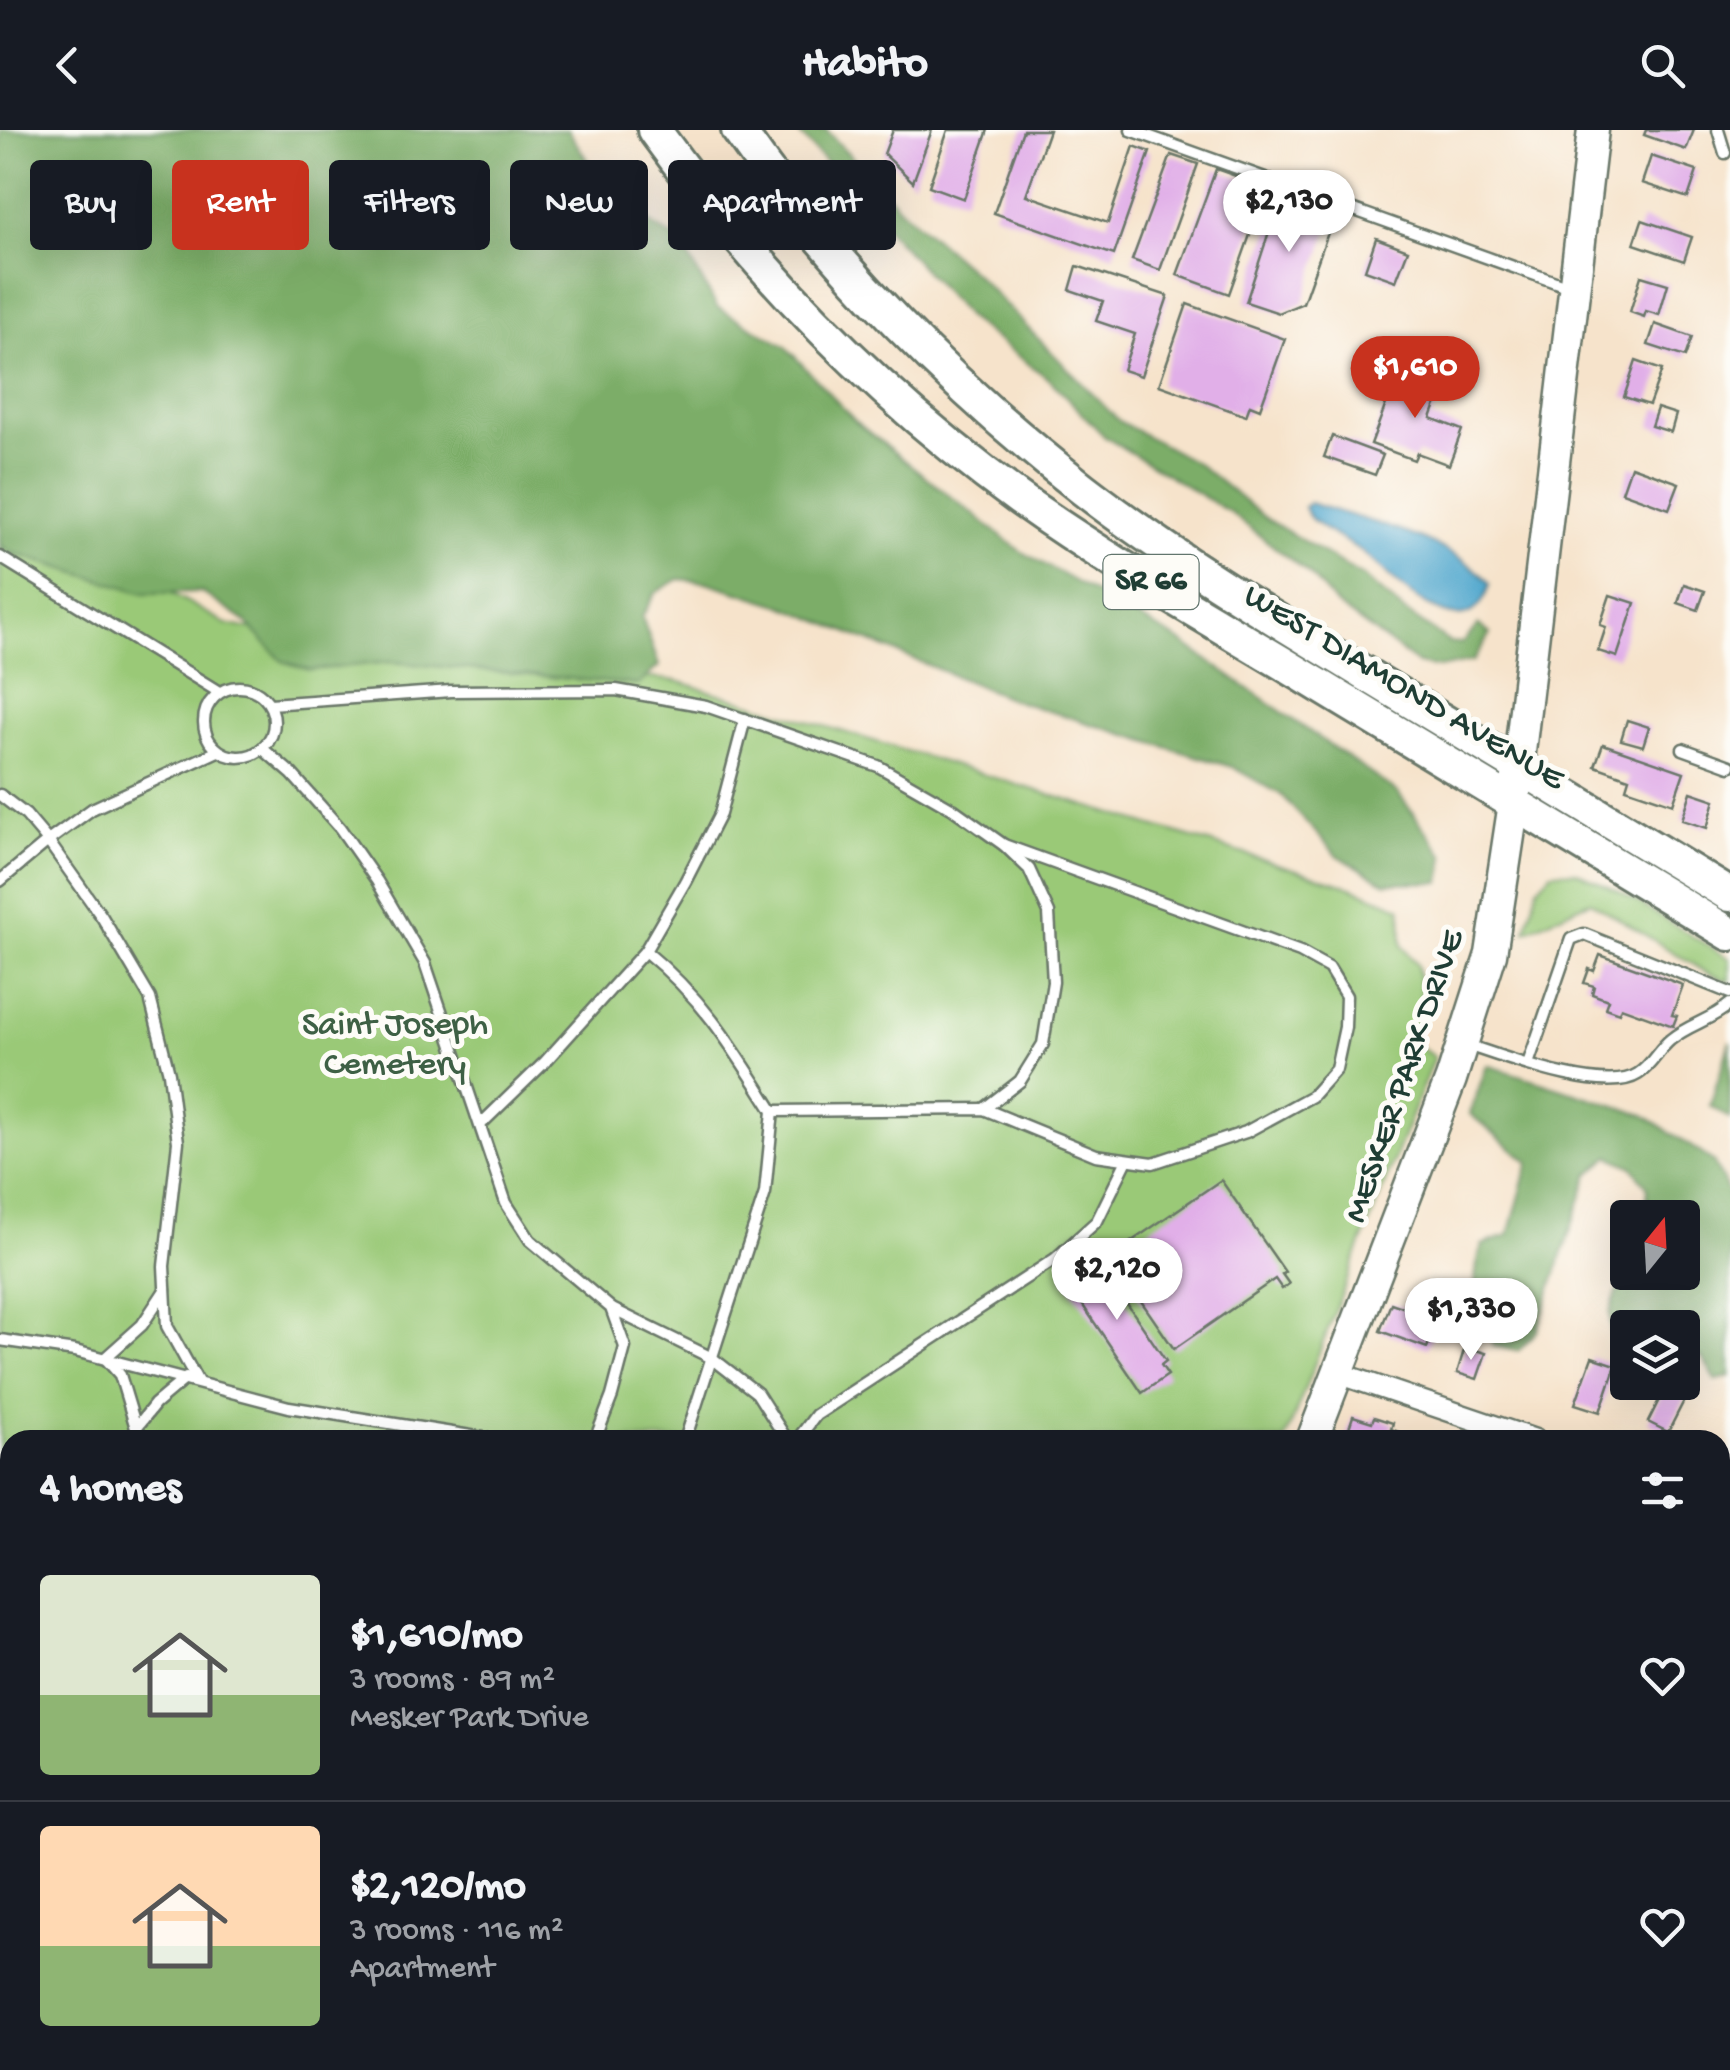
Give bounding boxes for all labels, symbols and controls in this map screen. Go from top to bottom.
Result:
icon: back [40,38,95,93]
icon: search [1635,38,1690,93]
text: Habito [802,39,928,92]
chip: Buy [30,160,152,250]
chip: Rent [172,160,309,250]
chip: Filters [329,160,490,250]
chip: New [510,160,648,250]
chip: Apartment [668,160,896,250]
pin: $2,130 [1208,170,1370,255]
text: $2,130 [1245,183,1333,221]
pin: $1,610 [1334,336,1496,421]
text: $1,610 [1373,349,1457,387]
road number: SR 66 [1104,555,1198,609]
street label: WEST DIAMOND AVENUE [1235,577,1572,802]
street label: MESKER PARK DRIVE [1337,924,1476,1229]
park label: Saint Joseph Cemetery [302,1006,488,1087]
north arrow [1610,1200,1700,1290]
map controls [1610,1200,1700,1400]
pin: $2,120 [1036,1238,1198,1323]
text: $2,120 [1074,1251,1160,1289]
pin: $1,330 [1390,1278,1552,1363]
text: $1,330 [1427,1291,1515,1329]
button: layers [1610,1310,1700,1400]
icon: filters [1635,1463,1690,1518]
text: 4 homes [40,1466,181,1515]
text: $1,610/mo [350,1613,523,1662]
icon: home [120,1615,240,1735]
icon: heart [1635,1648,1690,1703]
text: 3 rooms · 89 m² [350,1662,555,1700]
text: Mesker Park Drive [350,1700,589,1738]
text: $2,120/mo [350,1864,526,1913]
icon: home [120,1866,240,1986]
icon: heart [1635,1899,1690,1954]
text: 3 rooms · 116 m² [350,1913,563,1951]
text: Apartment [350,1951,494,1989]

